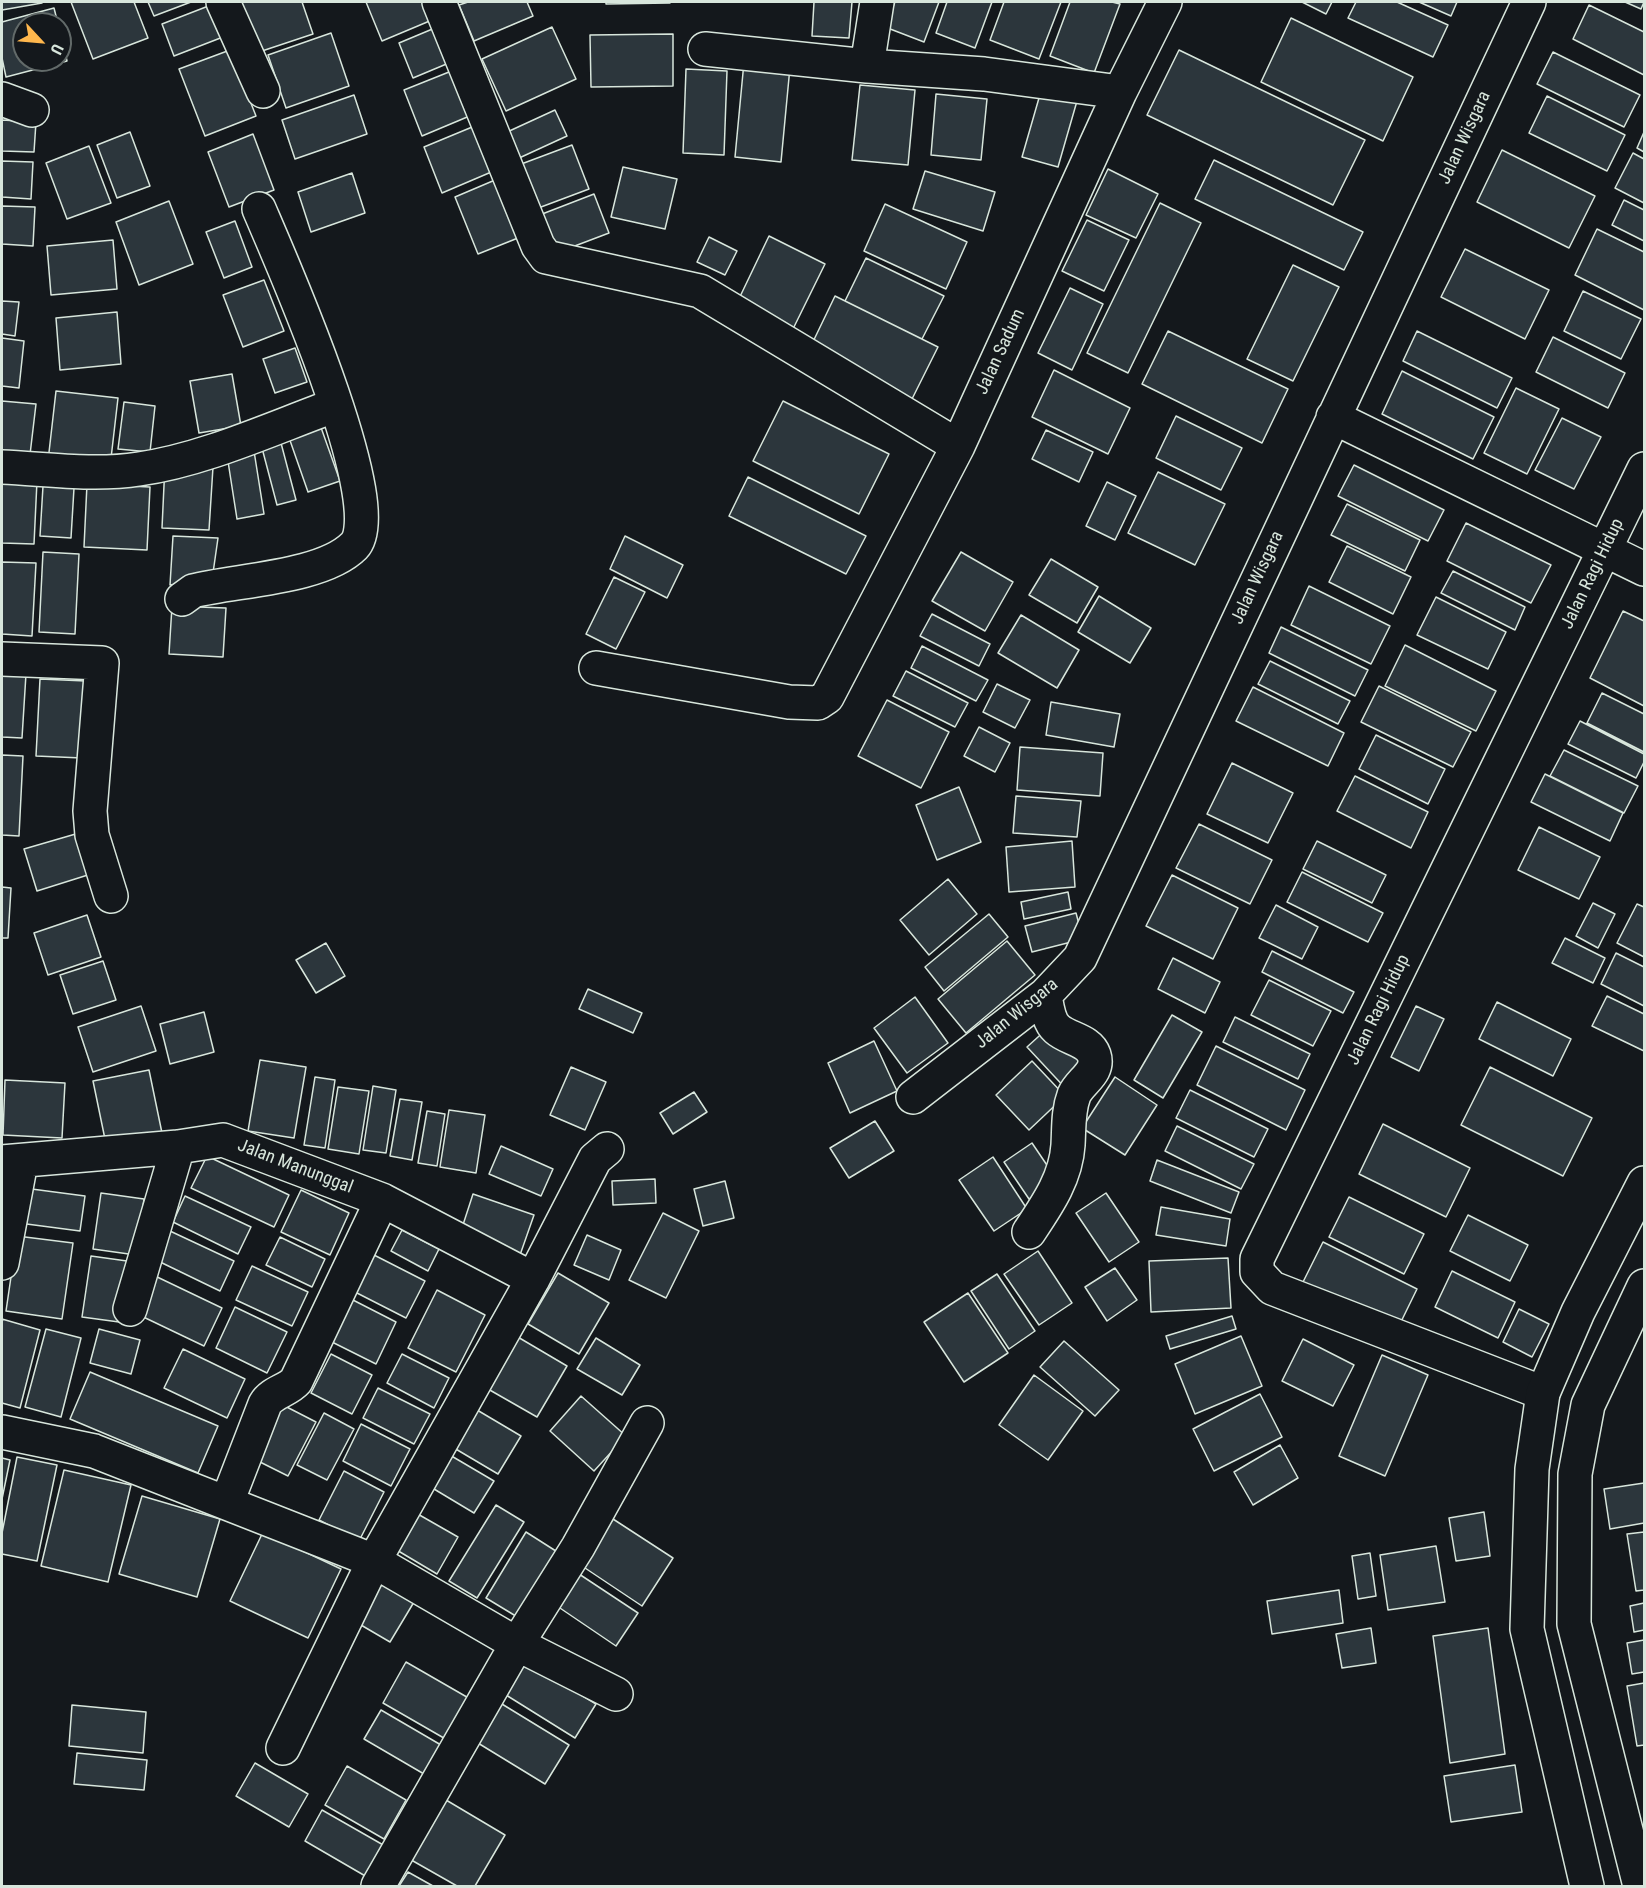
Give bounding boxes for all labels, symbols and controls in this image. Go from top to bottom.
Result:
north arrow [12,12,72,72]
text: U [46,41,67,57]
street label: Jalan Wisgara [1434,88,1496,188]
street label: Jalan Sadum [972,306,1030,398]
street label: Jalan Ragi Hidup [1557,515,1629,633]
street label: Jalan Wisgara [1227,528,1289,628]
street label: Jalan Ragi Hidup [1343,951,1415,1069]
street label: Jalan Wisgara [971,974,1063,1054]
street label: Jalan Manunggal [234,1135,356,1199]

